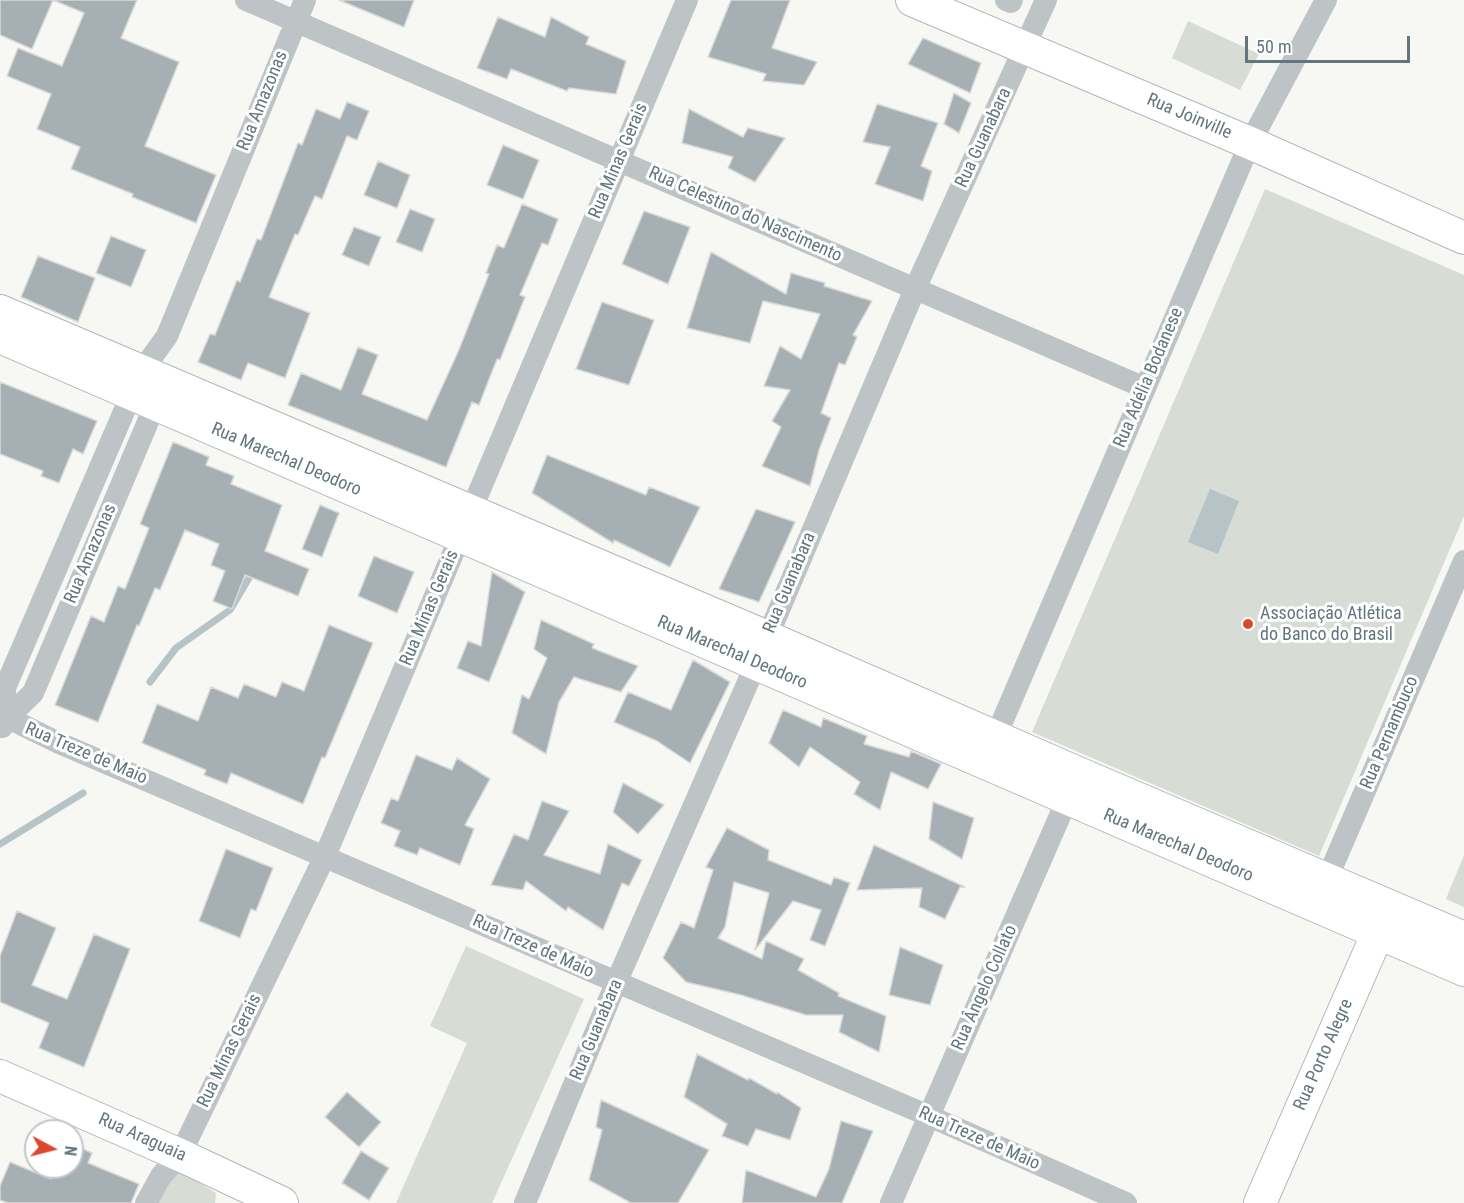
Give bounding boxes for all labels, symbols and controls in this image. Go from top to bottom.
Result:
scale bar [1248,24,1413,62]
text: 50 m [1256,36,1291,57]
street label: Rua Amazonas [233,48,293,154]
street label: Rua Guanabara [951,85,1017,191]
street label: Rua Joinville [1143,89,1235,145]
street label: Rua Minas Gerais [585,100,653,222]
street label: Rua Celestino do Nascimento [645,163,845,267]
street label: Rua Adélia Bodanese [1110,305,1188,451]
street label: Rua Marechal Deodoro [208,419,364,501]
street label: Rua Amazonas [60,501,122,607]
street label: Rua Guanabara [759,529,821,637]
street label: Rua Minas Gerais [396,547,464,669]
place label: Associação Atlética do Banco do Brasil [1260,603,1402,646]
street label: Rua Marechal Deodoro [654,612,810,694]
marker: Associação Atlética do Banco do Brasil [1241,617,1255,631]
street label: Rua Pernambuco [1356,673,1424,793]
street label: Rua Treze de Maio [22,719,150,789]
street label: Rua Marechal Deodoro [1100,805,1256,887]
street label: Rua Treze de Maio [469,911,597,983]
street label: Rua Ângelo Collato [948,922,1022,1054]
street label: Rua Guanabara [566,976,628,1084]
street label: Rua Minas Gerais [193,991,267,1111]
street label: Rua Porto Alegre [1290,996,1358,1114]
street label: Rua Treze de Maio [915,1103,1043,1175]
street label: Rua Araguaia [95,1109,189,1167]
north arrow [24,1119,84,1179]
text: N [60,1145,80,1157]

